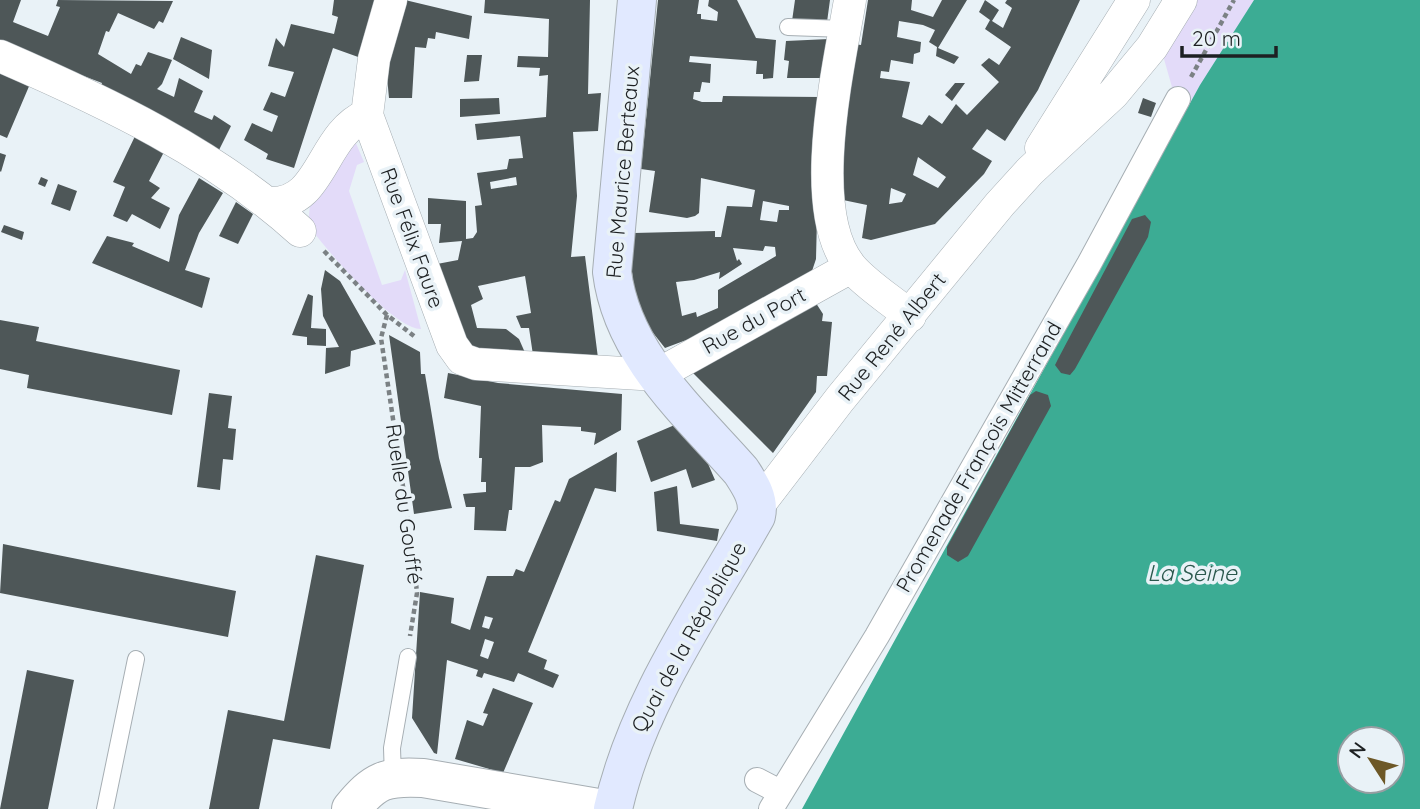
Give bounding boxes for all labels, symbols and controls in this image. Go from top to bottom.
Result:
scale bar [1182,14,1276,58]
text: 20 m [1192,25,1241,51]
street label: Rue Maurice Berteaux [600,64,644,279]
street label: Rue Félix Faure [376,164,450,311]
street label: Rue René Albert [832,267,951,406]
street label: Rue du Port [697,281,810,359]
street label: Promenade François Mitterrand [890,316,1067,597]
street label: Ruelle du Gouffé [381,422,429,586]
street label: Quai de la République [625,537,751,736]
water label: La Seine [1147,558,1238,587]
north arrow [1336,725,1406,795]
text: N [1343,737,1371,763]

